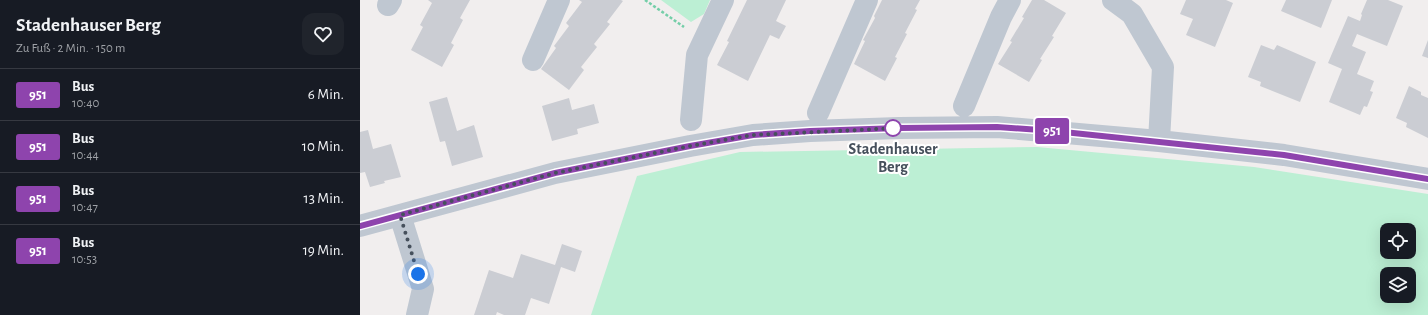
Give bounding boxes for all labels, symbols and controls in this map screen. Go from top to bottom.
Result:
button: heart [302,13,344,55]
text: Stadenhauser Berg [16,16,161,35]
text: Zu Fuß · 2 Min. · 150 m [16,42,125,55]
text: Bus [72,79,94,94]
text: 6 Min. [308,87,344,102]
text: 951 [29,88,47,102]
text: 10:40 [72,97,99,110]
line badge: 951 [1029,118,1075,144]
marker: Stadenhauser Berg [884,119,902,137]
text: 951 [1043,124,1061,138]
text: Bus [72,131,94,146]
text: 10 Min. [302,139,344,154]
text: 951 [29,140,47,154]
place label: Stadenhauser Berg [848,141,938,175]
text: 10:44 [72,149,99,162]
text: Bus [72,183,94,198]
text: 13 Min. [304,191,344,206]
text: 951 [29,192,47,206]
text: 10:47 [72,201,98,214]
map controls [1380,223,1416,303]
button: locate [1380,223,1416,259]
text: Bus [72,235,94,250]
text: 19 Min. [303,243,344,258]
text: 951 [29,244,47,258]
text: 10:53 [72,253,97,266]
your location [408,264,428,284]
button: layers [1380,267,1416,303]

